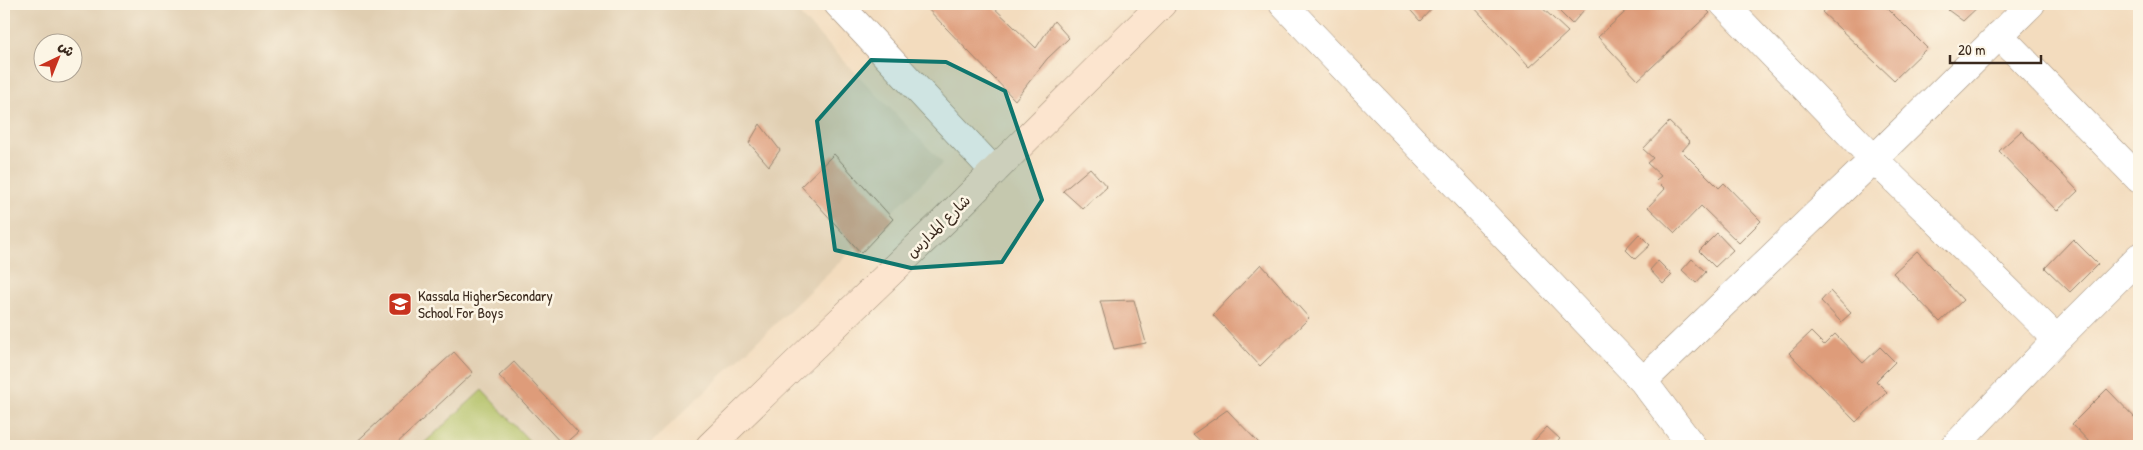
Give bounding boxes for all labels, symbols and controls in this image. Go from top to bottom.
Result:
north arrow [32,32,82,82]
scale bar [1950,32,2042,64]
text: ش [55,36,79,60]
text: 20 m [1958,39,1985,60]
street label: شارع المدارس [901,190,975,262]
place label: Kassala HigherSecondary School For Boys [418,285,553,323]
school or university icon: Kassala HigherSecondary School For Boys [387,291,413,317]

